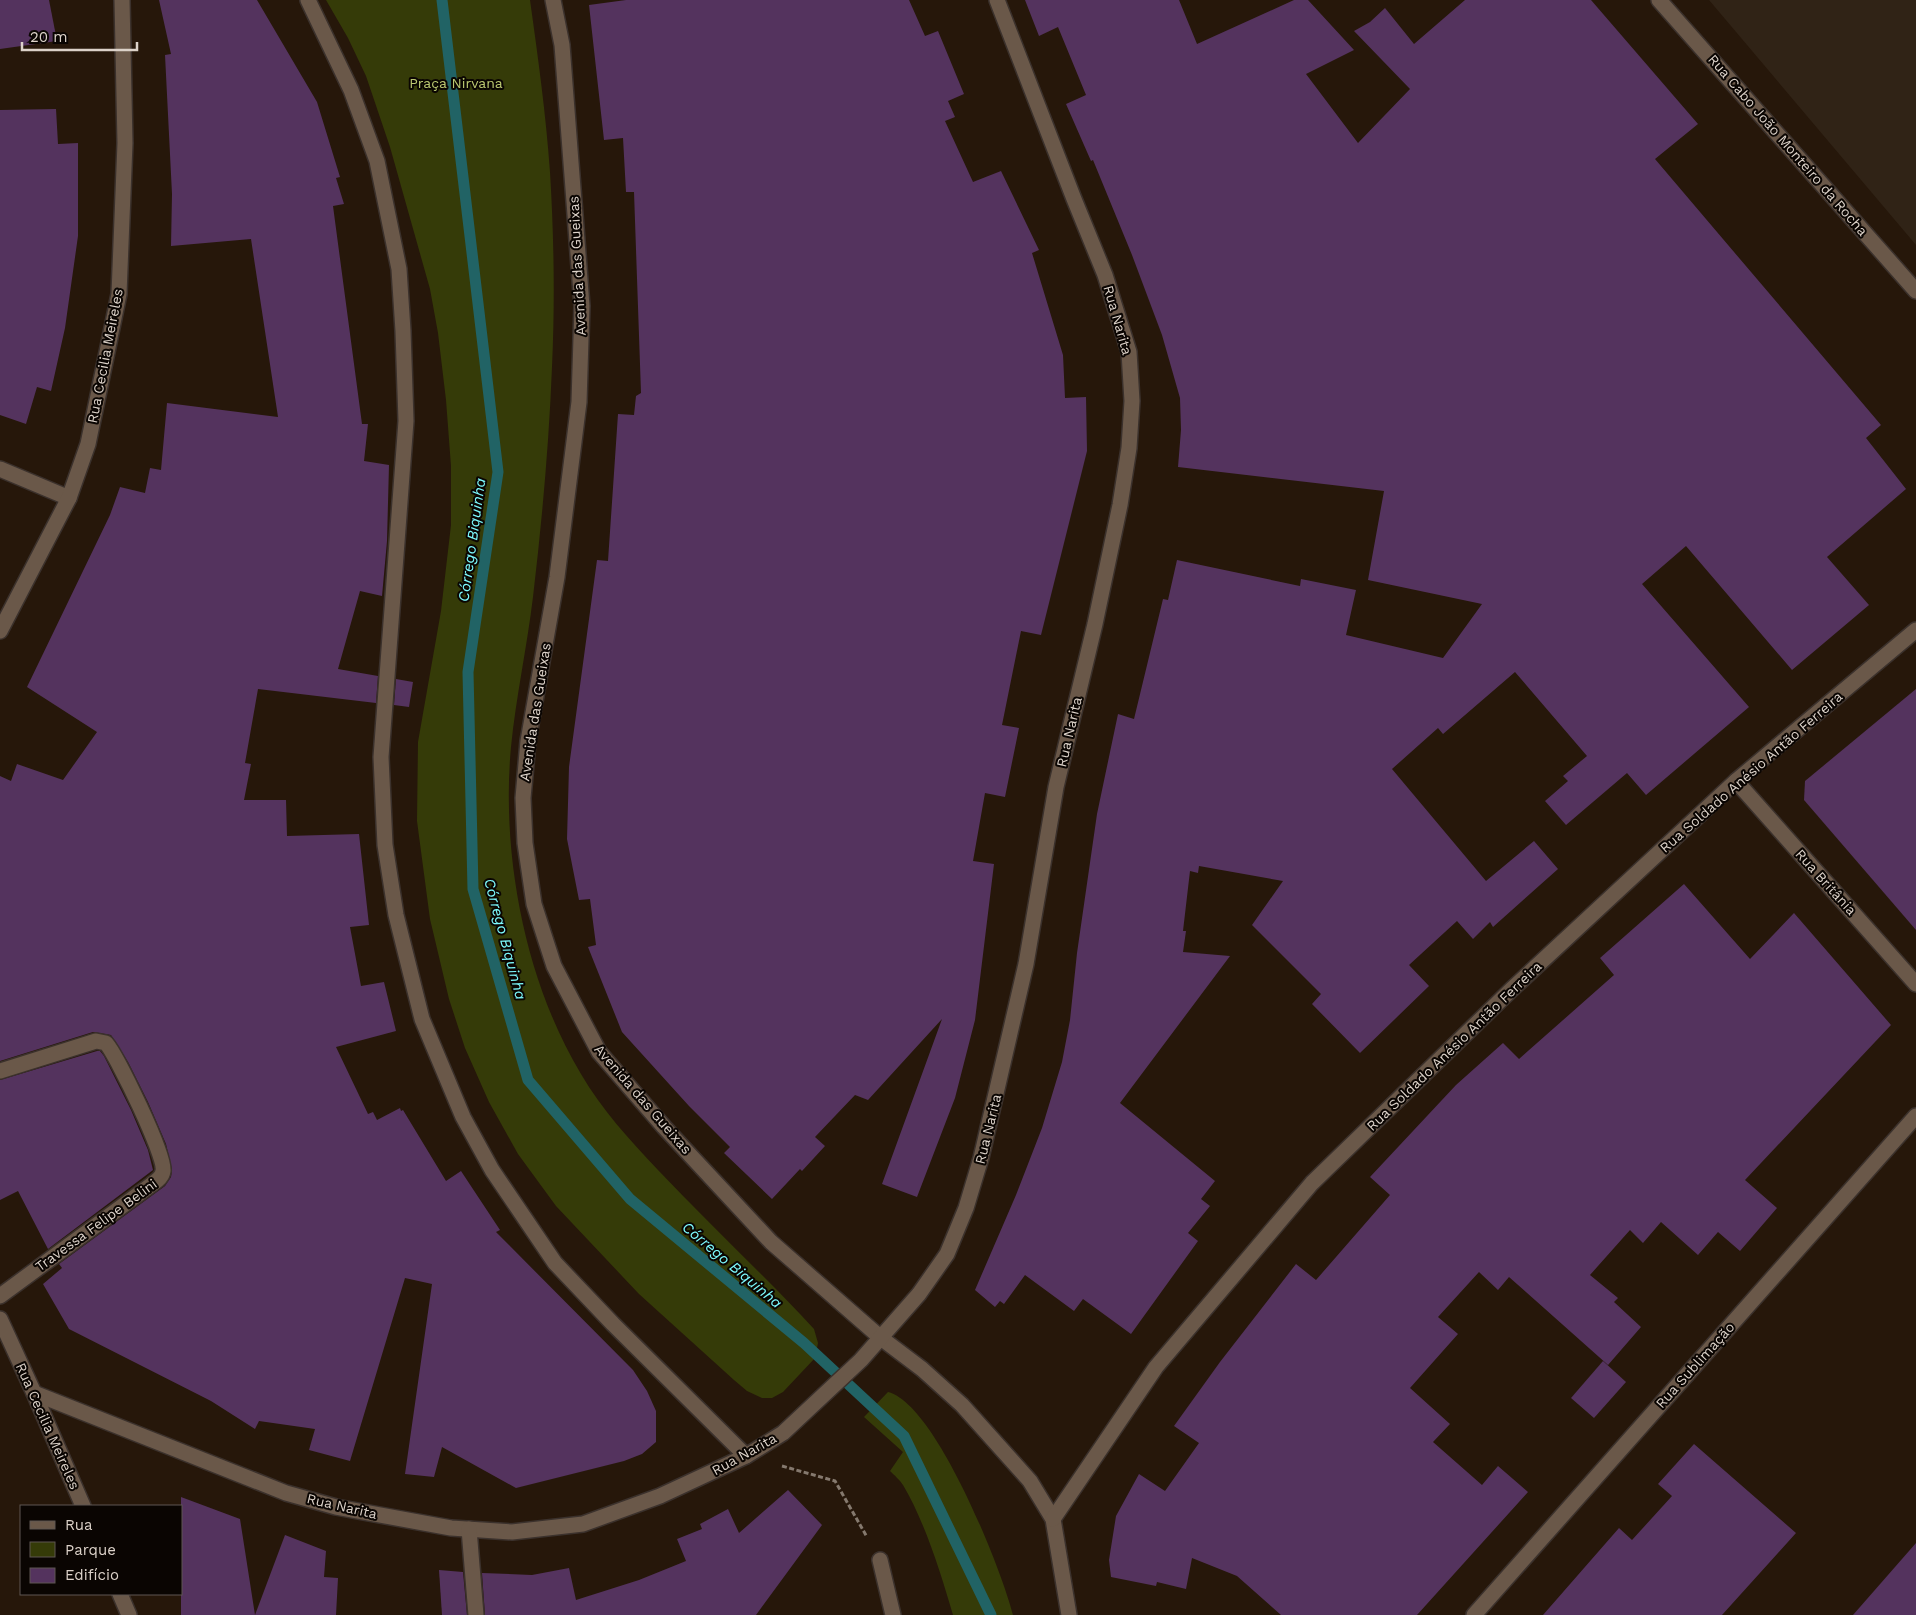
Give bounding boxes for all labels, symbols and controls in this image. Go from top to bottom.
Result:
scale bar [22,20,138,52]
text: 20 m [30,28,68,46]
street label: Rua Cabo João Monteiro da Rocha [1705,51,1871,239]
park label: Praça Nirvana [409,75,503,91]
street label: Avenida das Gueixas [565,196,589,336]
street label: Rua Narita [1100,283,1136,357]
street label: Rua Cecilia Meireles [84,287,126,425]
water label: Córrego Biquinha [454,477,490,603]
street label: Avenida das Gueixas [516,642,554,782]
street label: Rua Soldado Anésio Antão Ferreira [1656,688,1846,856]
street label: Rua Narita [1053,695,1085,769]
street label: Rua Britânia [1792,846,1860,918]
water label: Córrego Biquinha [480,876,530,1002]
street label: Rua Soldado Anésio Antão Ferreira [1363,958,1545,1134]
street label: Avenida das Gueixas [591,1041,695,1157]
street label: Rua Narita [972,1092,1004,1166]
street label: Travessa Felipe Belini [32,1176,160,1274]
water label: Córrego Biquinha [678,1218,786,1312]
street label: Rua Sublimação [1652,1319,1738,1411]
street label: Rua Cecilia Meireles [13,1360,83,1492]
street label: Rua Narita [709,1430,779,1478]
street label: Rua Narita [305,1490,379,1522]
legend [20,1505,182,1595]
text: Rua [65,1516,93,1534]
text: Parque [65,1541,116,1559]
text: Edifício [65,1566,119,1584]

